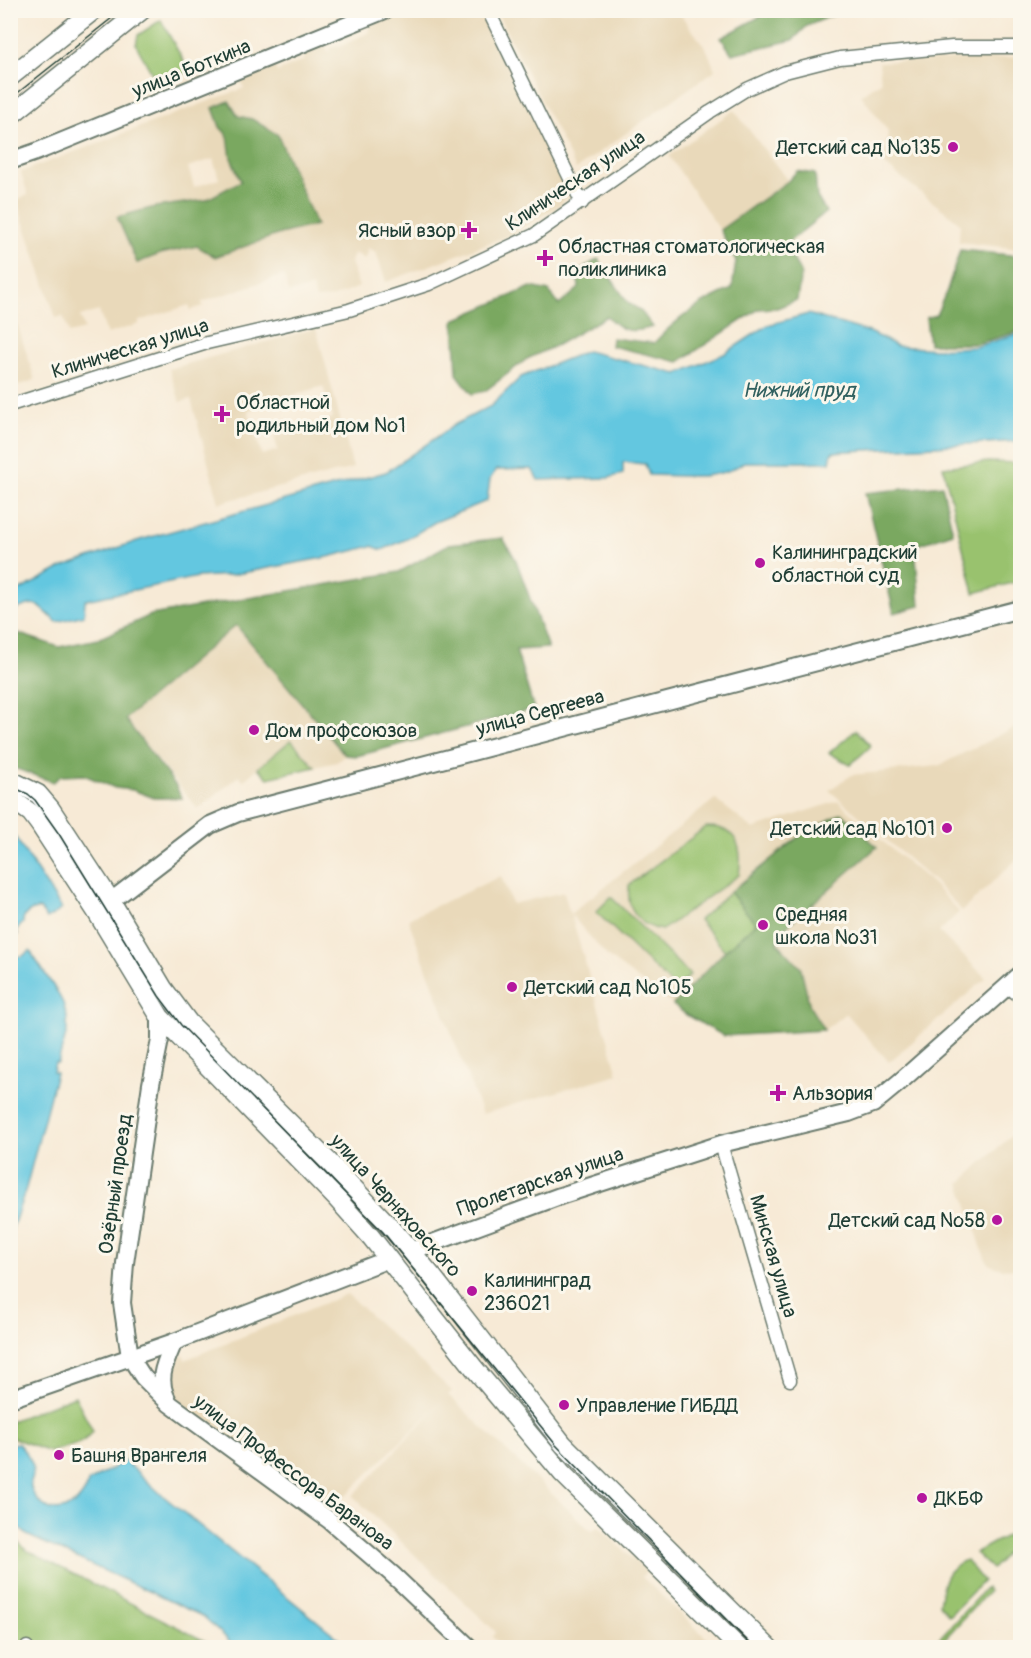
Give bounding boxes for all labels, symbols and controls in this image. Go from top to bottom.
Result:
street label: улица Боткина [127,33,254,104]
street label: Клиническая улица [501,124,650,236]
place label: Детский сад №135 [775,135,941,160]
marker: Детский сад №135 [946,140,960,154]
place label: Ясный взор [358,218,456,243]
marker: Ясный взор [460,221,478,239]
place label: Областная стоматологическая поликлиника [558,234,825,282]
marker: Областная стоматологическая поликлиника [536,249,554,267]
street label: Клиническая улица [49,313,212,384]
water label: Нижний пруд [743,377,858,404]
place label: Областной родильный дом №1 [236,390,406,438]
marker: Областной родильный дом №1 [213,405,231,423]
place label: Калининградский областной суд [772,540,918,588]
marker: Калининградский областной суд [753,556,767,570]
street label: улица Сергеева [472,683,607,742]
place label: Дом профсоюзов [265,718,417,743]
marker: Дом профсоюзов [247,723,261,737]
place label: Детский сад №101 [769,816,935,841]
marker: Детский сад №101 [940,821,954,835]
place label: Средняя школа №31 [775,902,878,950]
marker: Средняя школа №31 [756,918,770,932]
place label: Детский сад №105 [523,975,692,1000]
marker: Детский сад №105 [505,980,519,994]
place label: Альзория [792,1081,873,1106]
marker: Альзория [769,1084,787,1102]
street label: Озёрный проезд [93,1112,138,1256]
street label: улица Черняховского [324,1128,467,1282]
street label: Пролетарская улица [454,1141,627,1222]
street label: Минская улица [744,1192,803,1320]
place label: Детский сад №58 [828,1208,985,1233]
marker: Детский сад №58 [990,1213,1004,1227]
place label: Калининград 236021 [484,1268,591,1316]
marker: Калининград 236021 [465,1284,479,1298]
street label: улица Профессора Баранова [188,1388,399,1556]
place label: Управление ГИБДД [576,1393,739,1418]
marker: Управление ГИБДД [557,1398,571,1412]
place label: Башня Врангеля [71,1443,207,1468]
marker: Башня Врангеля [52,1448,66,1462]
place label: ДКБФ [933,1486,983,1511]
marker: ДКБФ [915,1491,929,1505]

